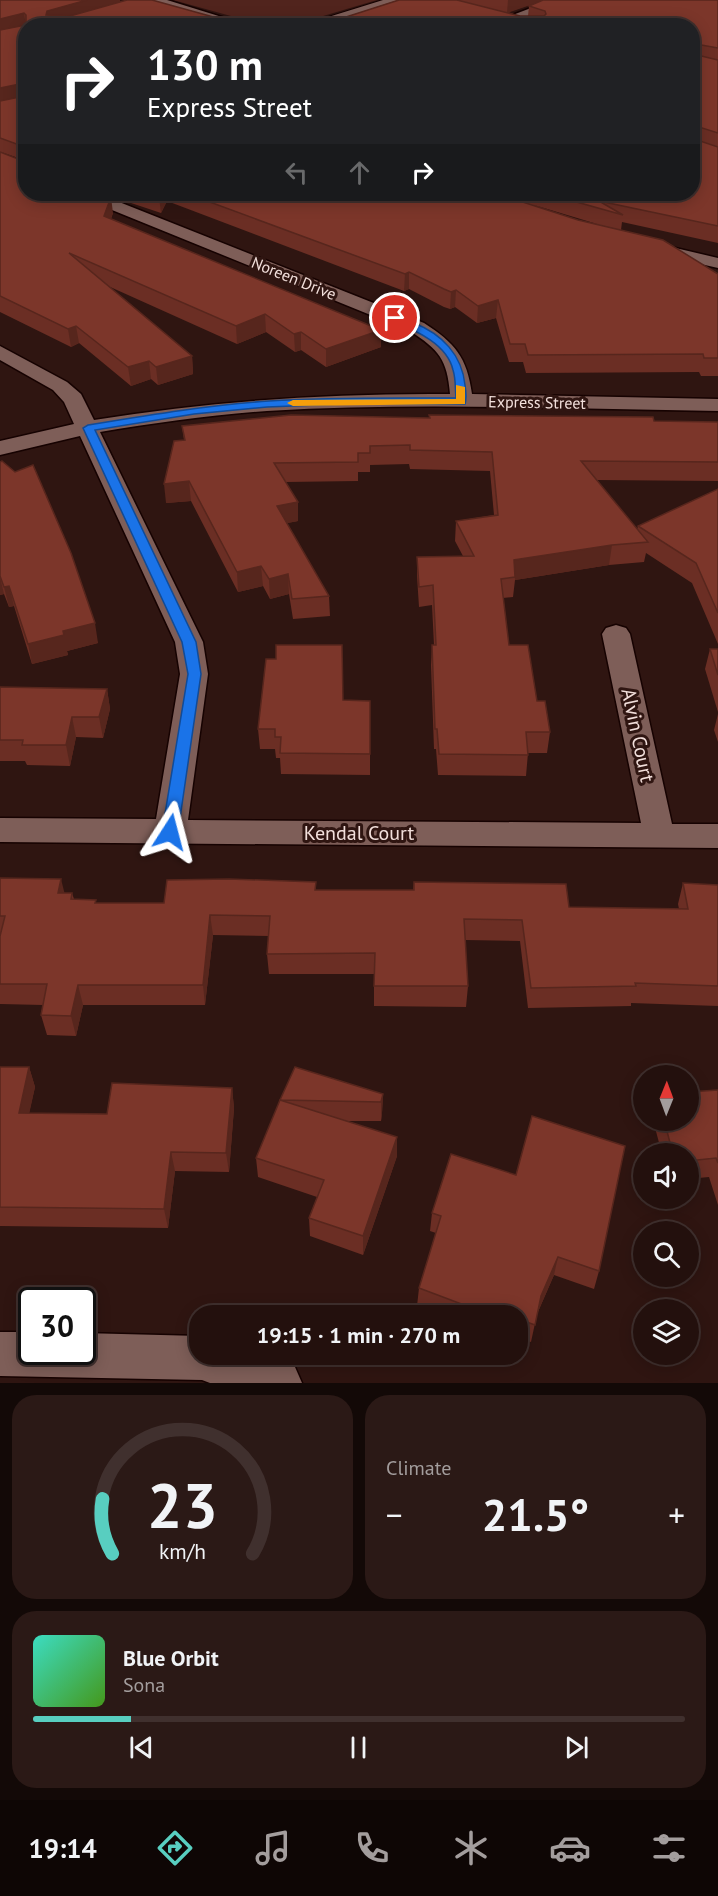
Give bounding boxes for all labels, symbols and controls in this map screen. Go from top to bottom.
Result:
text: 130 m [147,37,263,92]
icon: right [48,42,126,120]
text: Express Street [147,90,312,124]
icon: left [280,156,313,189]
icon: ahead [343,156,376,189]
icon: right [406,156,439,189]
street label: Noreen Drive [249,252,339,304]
pin [369,292,420,343]
icon: arrive [378,301,411,334]
street label: Express Street [488,391,587,413]
street label: Alvin Court [615,686,661,784]
position arrow [138,800,202,864]
street label: Kendal Court [304,820,415,846]
north arrow [633,1065,699,1131]
map controls [633,1065,699,1365]
button: sound [633,1143,699,1209]
button: search [633,1221,699,1287]
speed limit sign: 30 [18,1287,96,1365]
button: layers [633,1299,699,1365]
text: 19:15 · 1 min · 270 m [257,1321,460,1349]
text: Climate [386,1455,452,1481]
text: 23 [147,1464,218,1545]
text: 21.5° [482,1485,589,1543]
text: − [386,1493,403,1536]
text: + [668,1493,685,1536]
text: km/h [159,1537,206,1565]
text: Blue Orbit [123,1644,219,1672]
text: Sona [123,1672,165,1698]
icon: previous [125,1731,158,1764]
icon: pause [342,1731,375,1764]
icon: next [560,1731,593,1764]
icon: directions [154,1827,196,1869]
icon: music [252,1827,294,1869]
icon: phone [351,1827,393,1869]
icon: climate [450,1827,492,1869]
icon: car [549,1827,591,1869]
icon: filters [648,1827,690,1869]
text: 19:14 [28,1831,97,1865]

